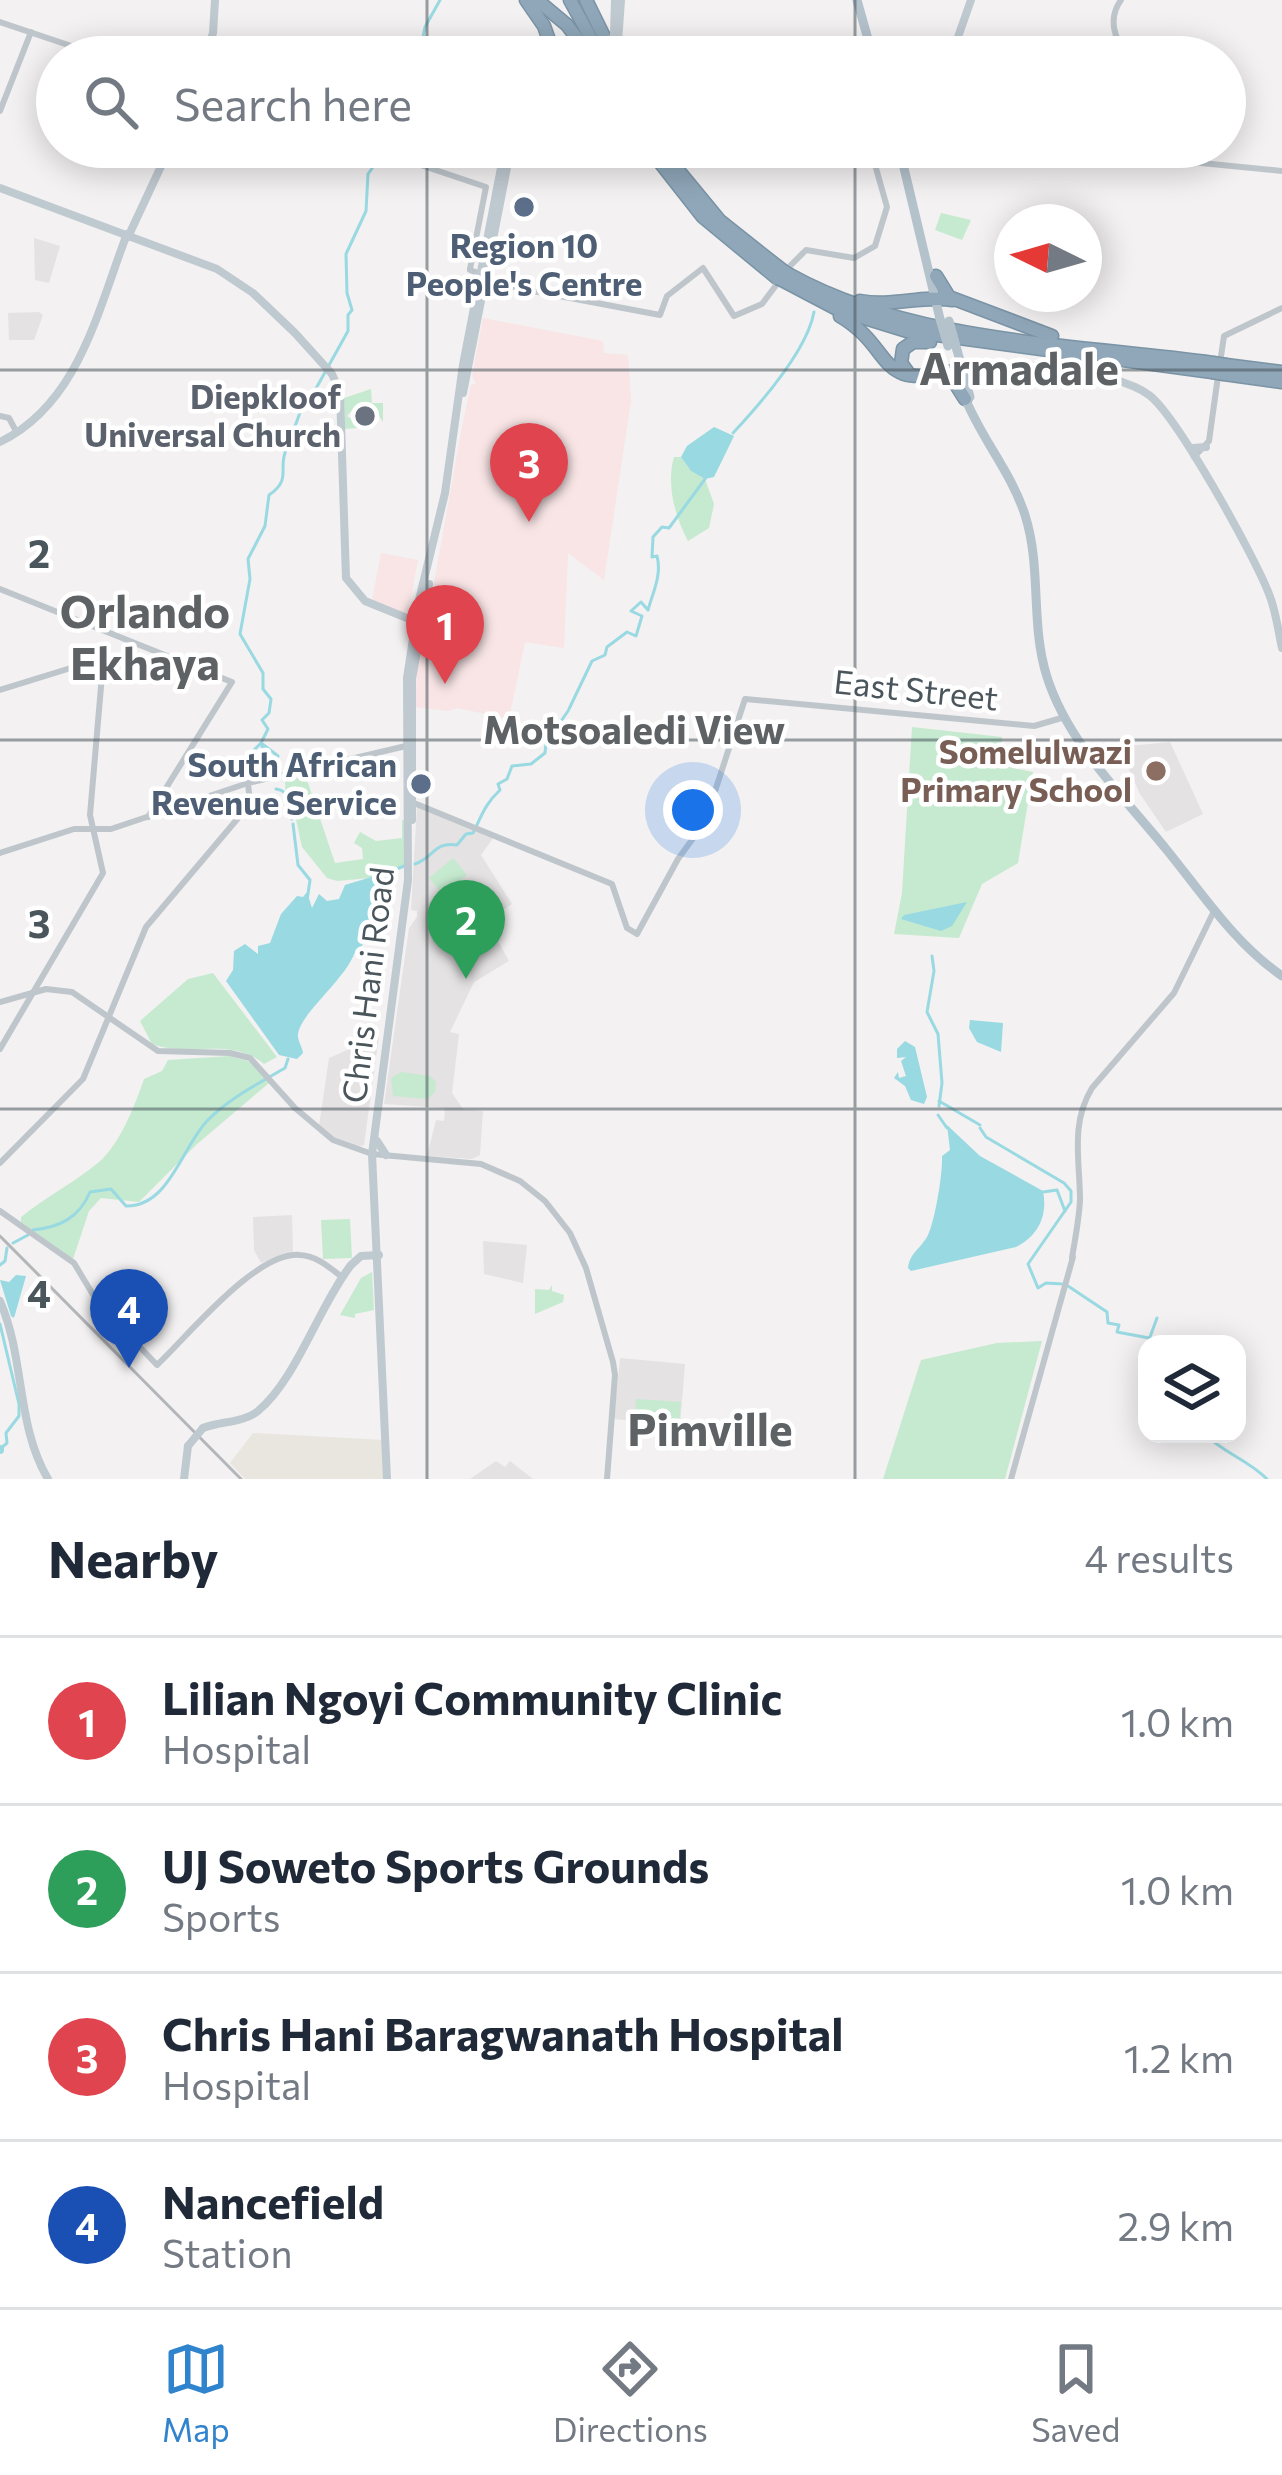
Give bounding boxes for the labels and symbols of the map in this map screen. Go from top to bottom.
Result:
marker: Region 10 People's Centre [511,194,537,220]
north arrow [994,204,1102,312]
place label: Region 10 People's Centre [406,224,642,303]
district label: Armadale [919,339,1119,394]
place label: Diepkloof Universal Church [84,375,341,454]
marker: Diepkloof Universal Church [352,403,378,429]
pin: 3 [490,423,568,522]
text: 2 [28,528,50,576]
district label: Orlando Ekhaya [60,582,230,689]
pin: 1 [406,585,484,684]
street label: East Street [832,660,1000,718]
district label: Motsoaledi View [483,704,785,752]
place label: Somelulwazi Primary School [900,730,1132,809]
place label: South African Revenue Service [151,743,397,822]
marker: Somelulwazi Primary School [1143,758,1169,784]
marker: South African Revenue Service [408,771,434,797]
your location [663,780,723,840]
street label: Chris Hani Road [332,865,401,1105]
pin: 2 [427,880,505,979]
text: 3 [28,898,50,946]
text: 4 [27,1268,51,1316]
pin: 4 [90,1269,168,1368]
district label: Pimville [627,1400,793,1455]

